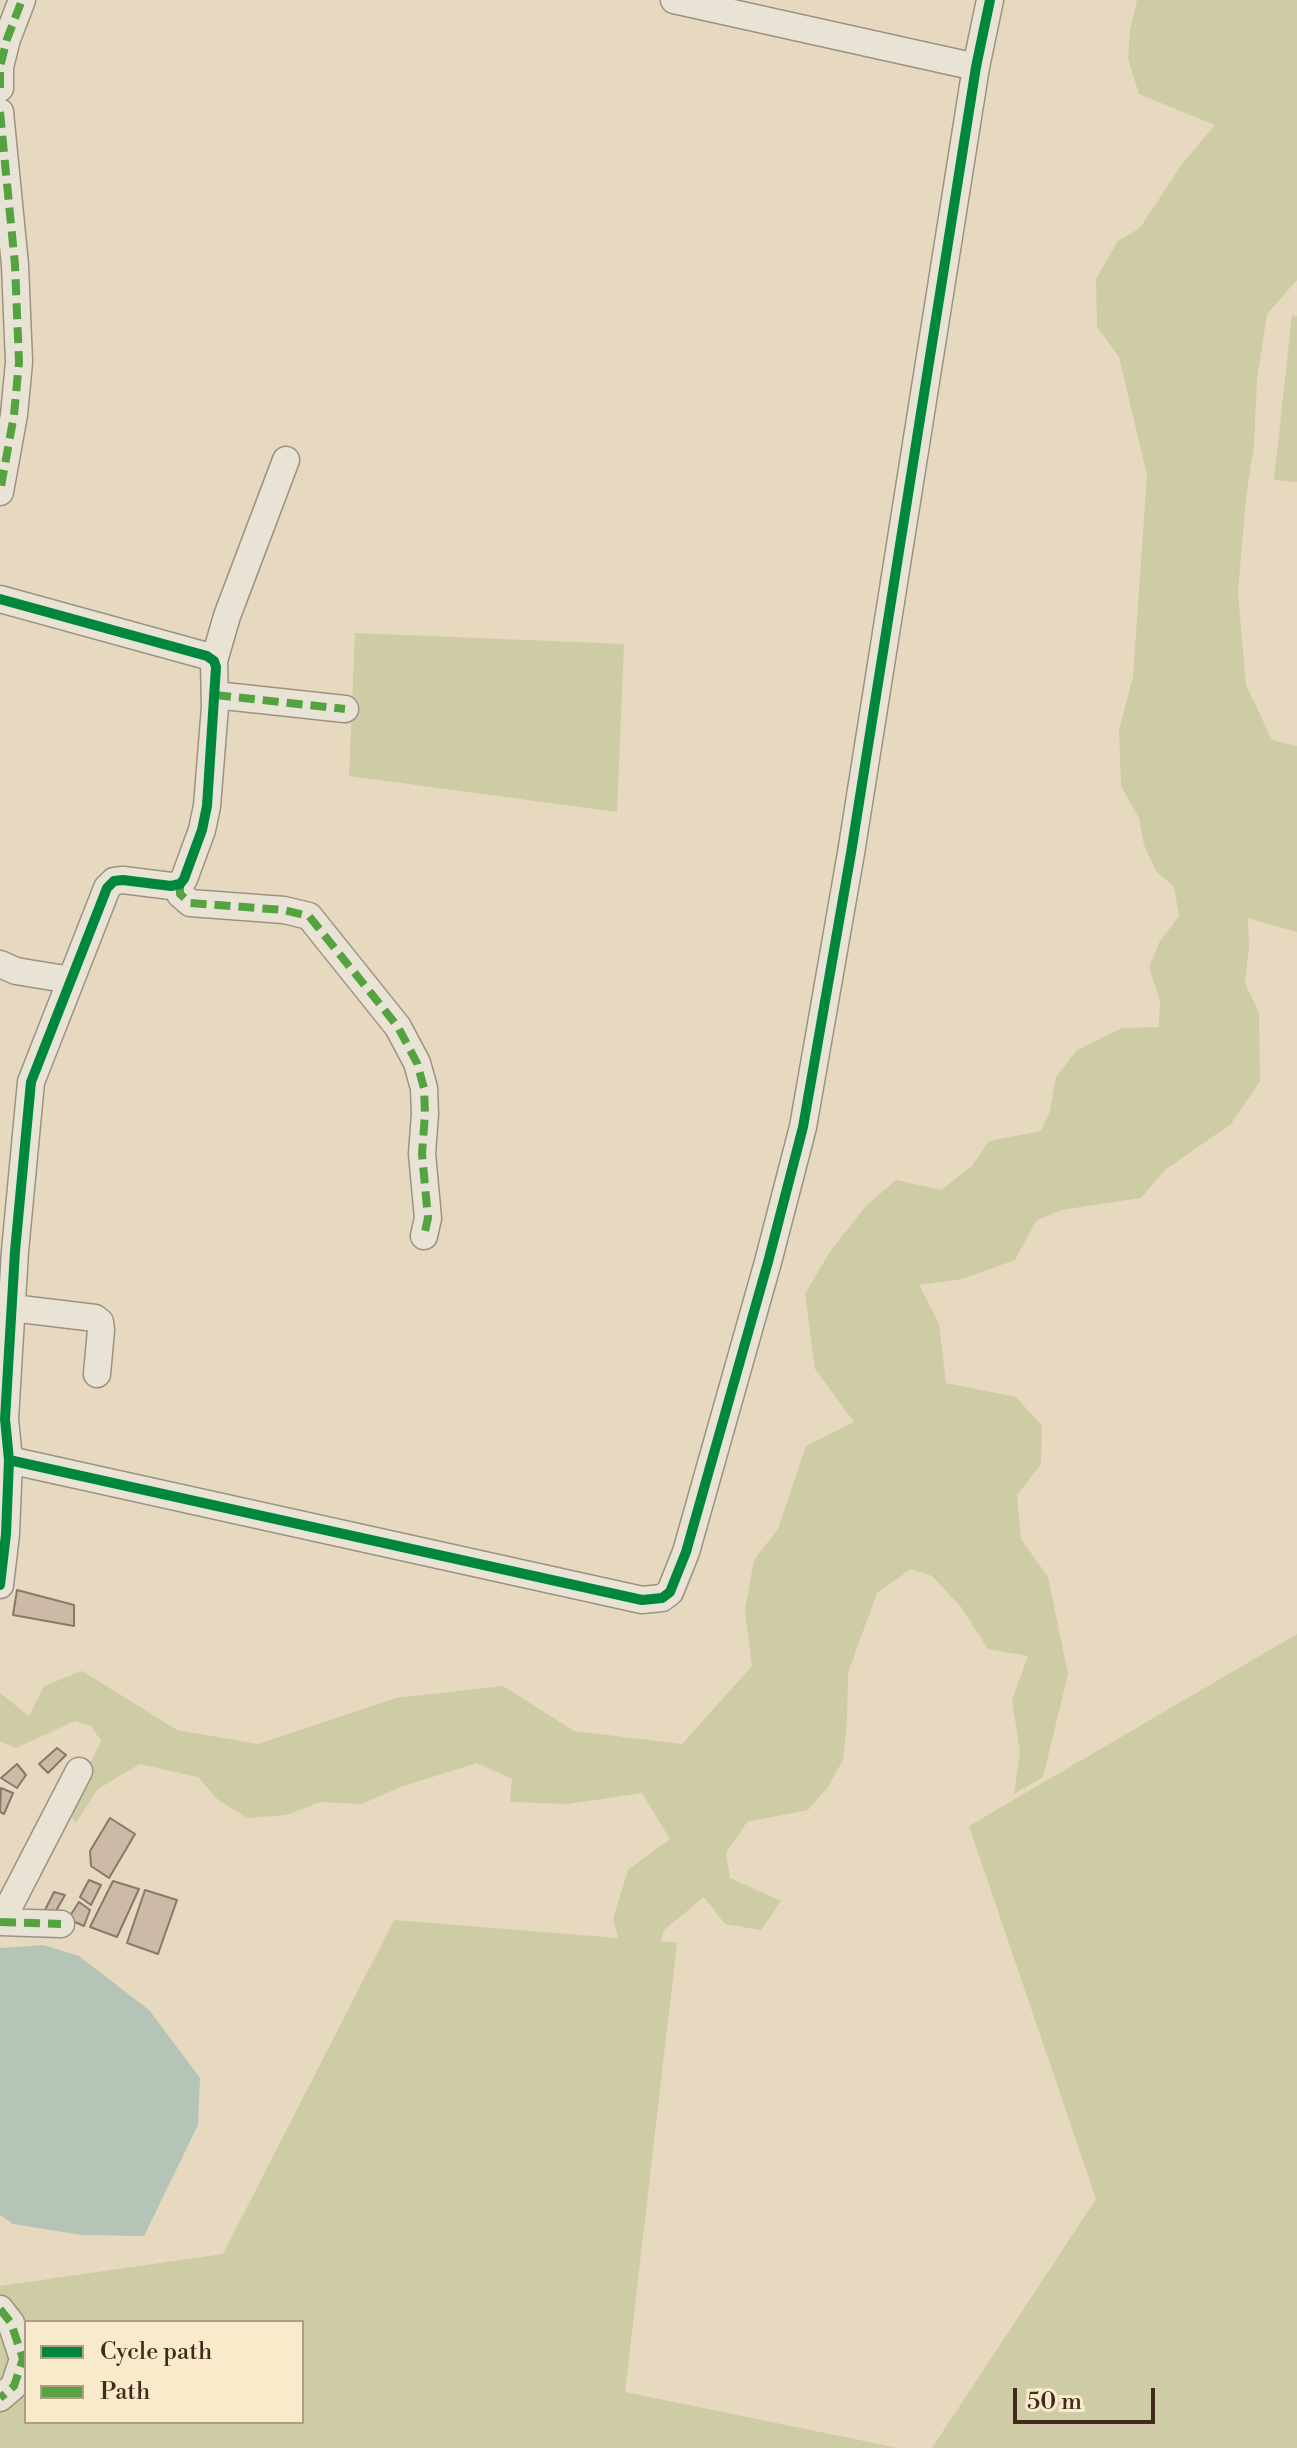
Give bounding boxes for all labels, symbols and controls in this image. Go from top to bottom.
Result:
legend [24,2320,304,2424]
text: Cycle path [100,2337,212,2367]
scale bar [1017,2372,1159,2422]
text: Path [100,2377,150,2407]
text: 50 m [1027,2387,1082,2417]

